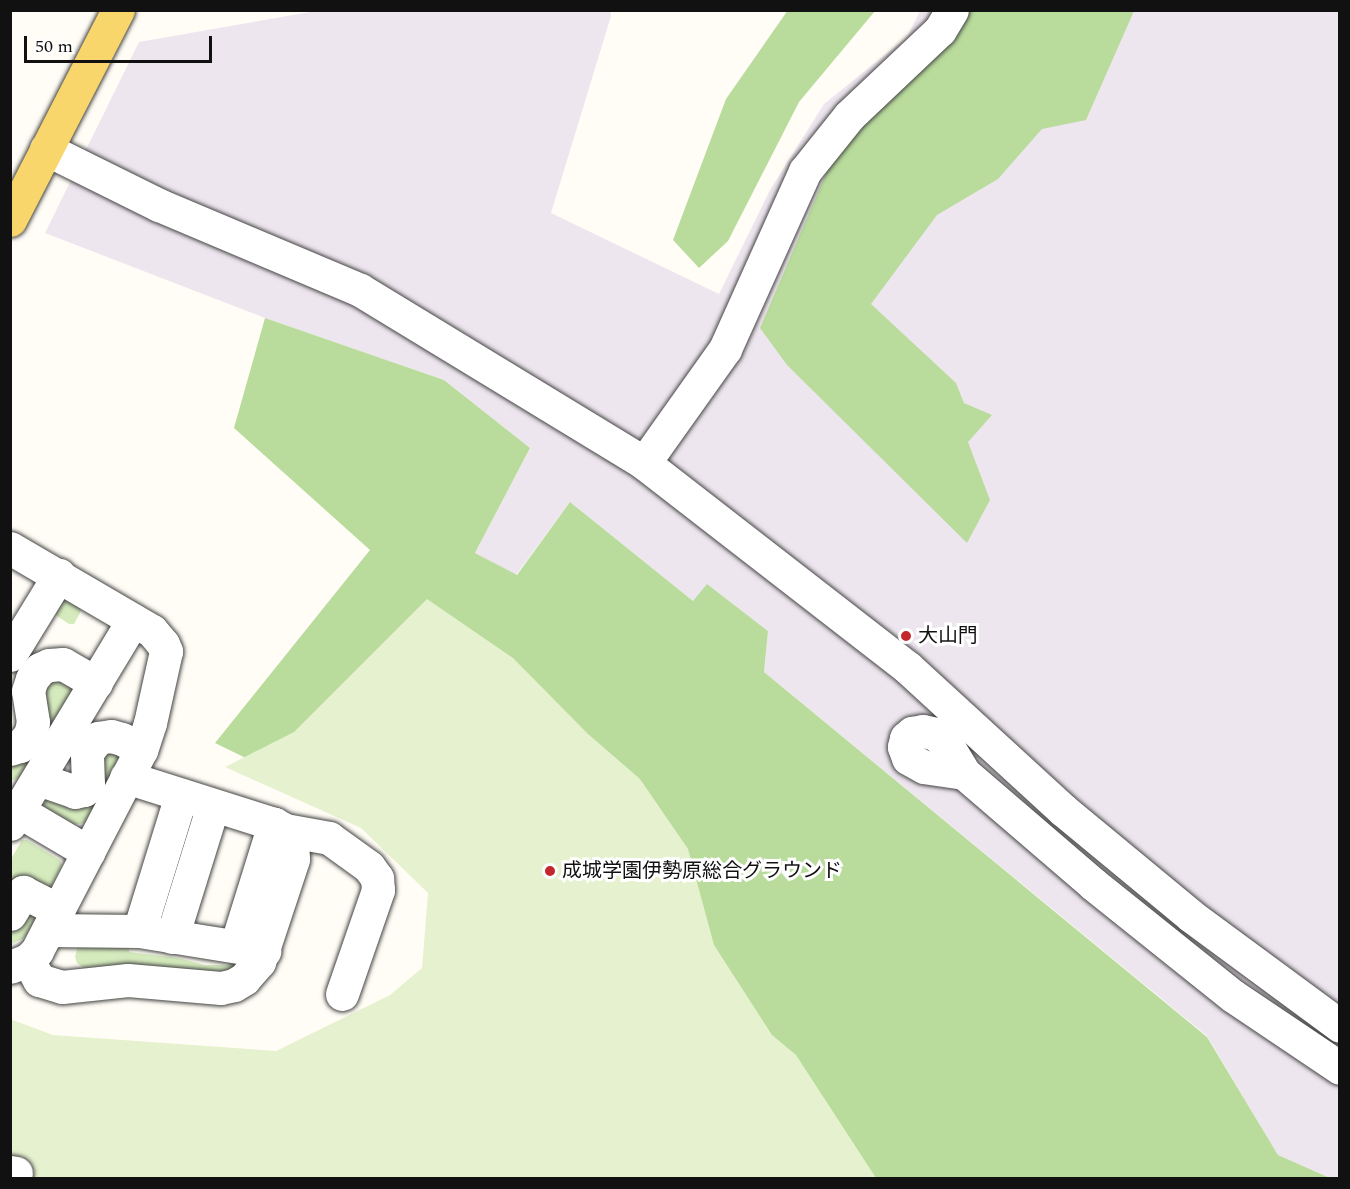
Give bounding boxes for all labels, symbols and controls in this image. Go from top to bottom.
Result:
scale bar [27,24,214,62]
text: 50 m [35,33,73,60]
place label: 大山門 [918,624,978,648]
marker: 大山門 [899,629,913,643]
place label: 成城学園伊勢原総合グラウンド [562,859,842,883]
marker: 成城学園伊勢原総合グラウンド [543,864,557,878]

